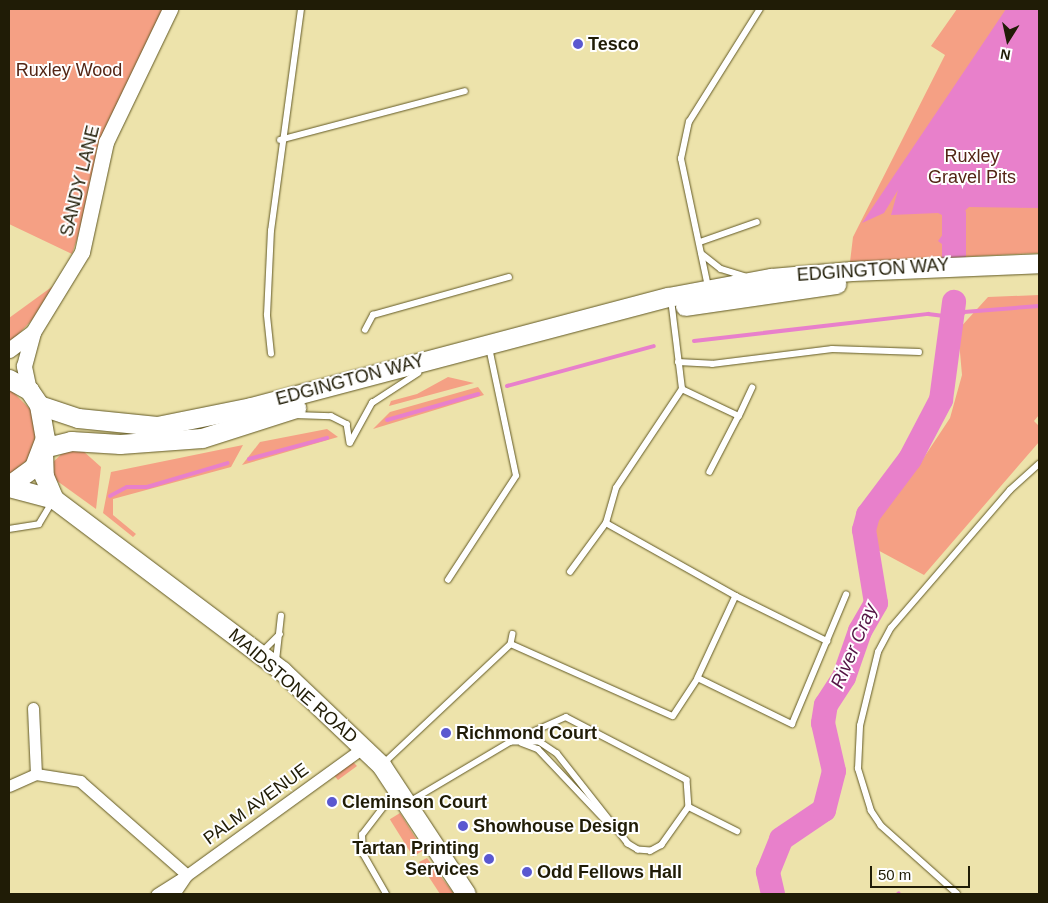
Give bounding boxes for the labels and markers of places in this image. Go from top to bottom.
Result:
place label: Tesco [588,33,639,55]
marker: Tesco [572,38,584,50]
place label: Richmond Court [456,722,597,744]
marker: Richmond Court [440,727,452,739]
place label: Cleminson Court [342,791,487,813]
marker: Cleminson Court [326,796,338,808]
place label: Showhouse Design [473,815,639,837]
marker: Showhouse Design [457,820,469,832]
place label: Tartan Printing Services [352,838,479,881]
marker: Tartan Printing Services [483,853,495,865]
place label: Odd Fellows Hall [537,861,682,883]
marker: Odd Fellows Hall [521,866,533,878]

